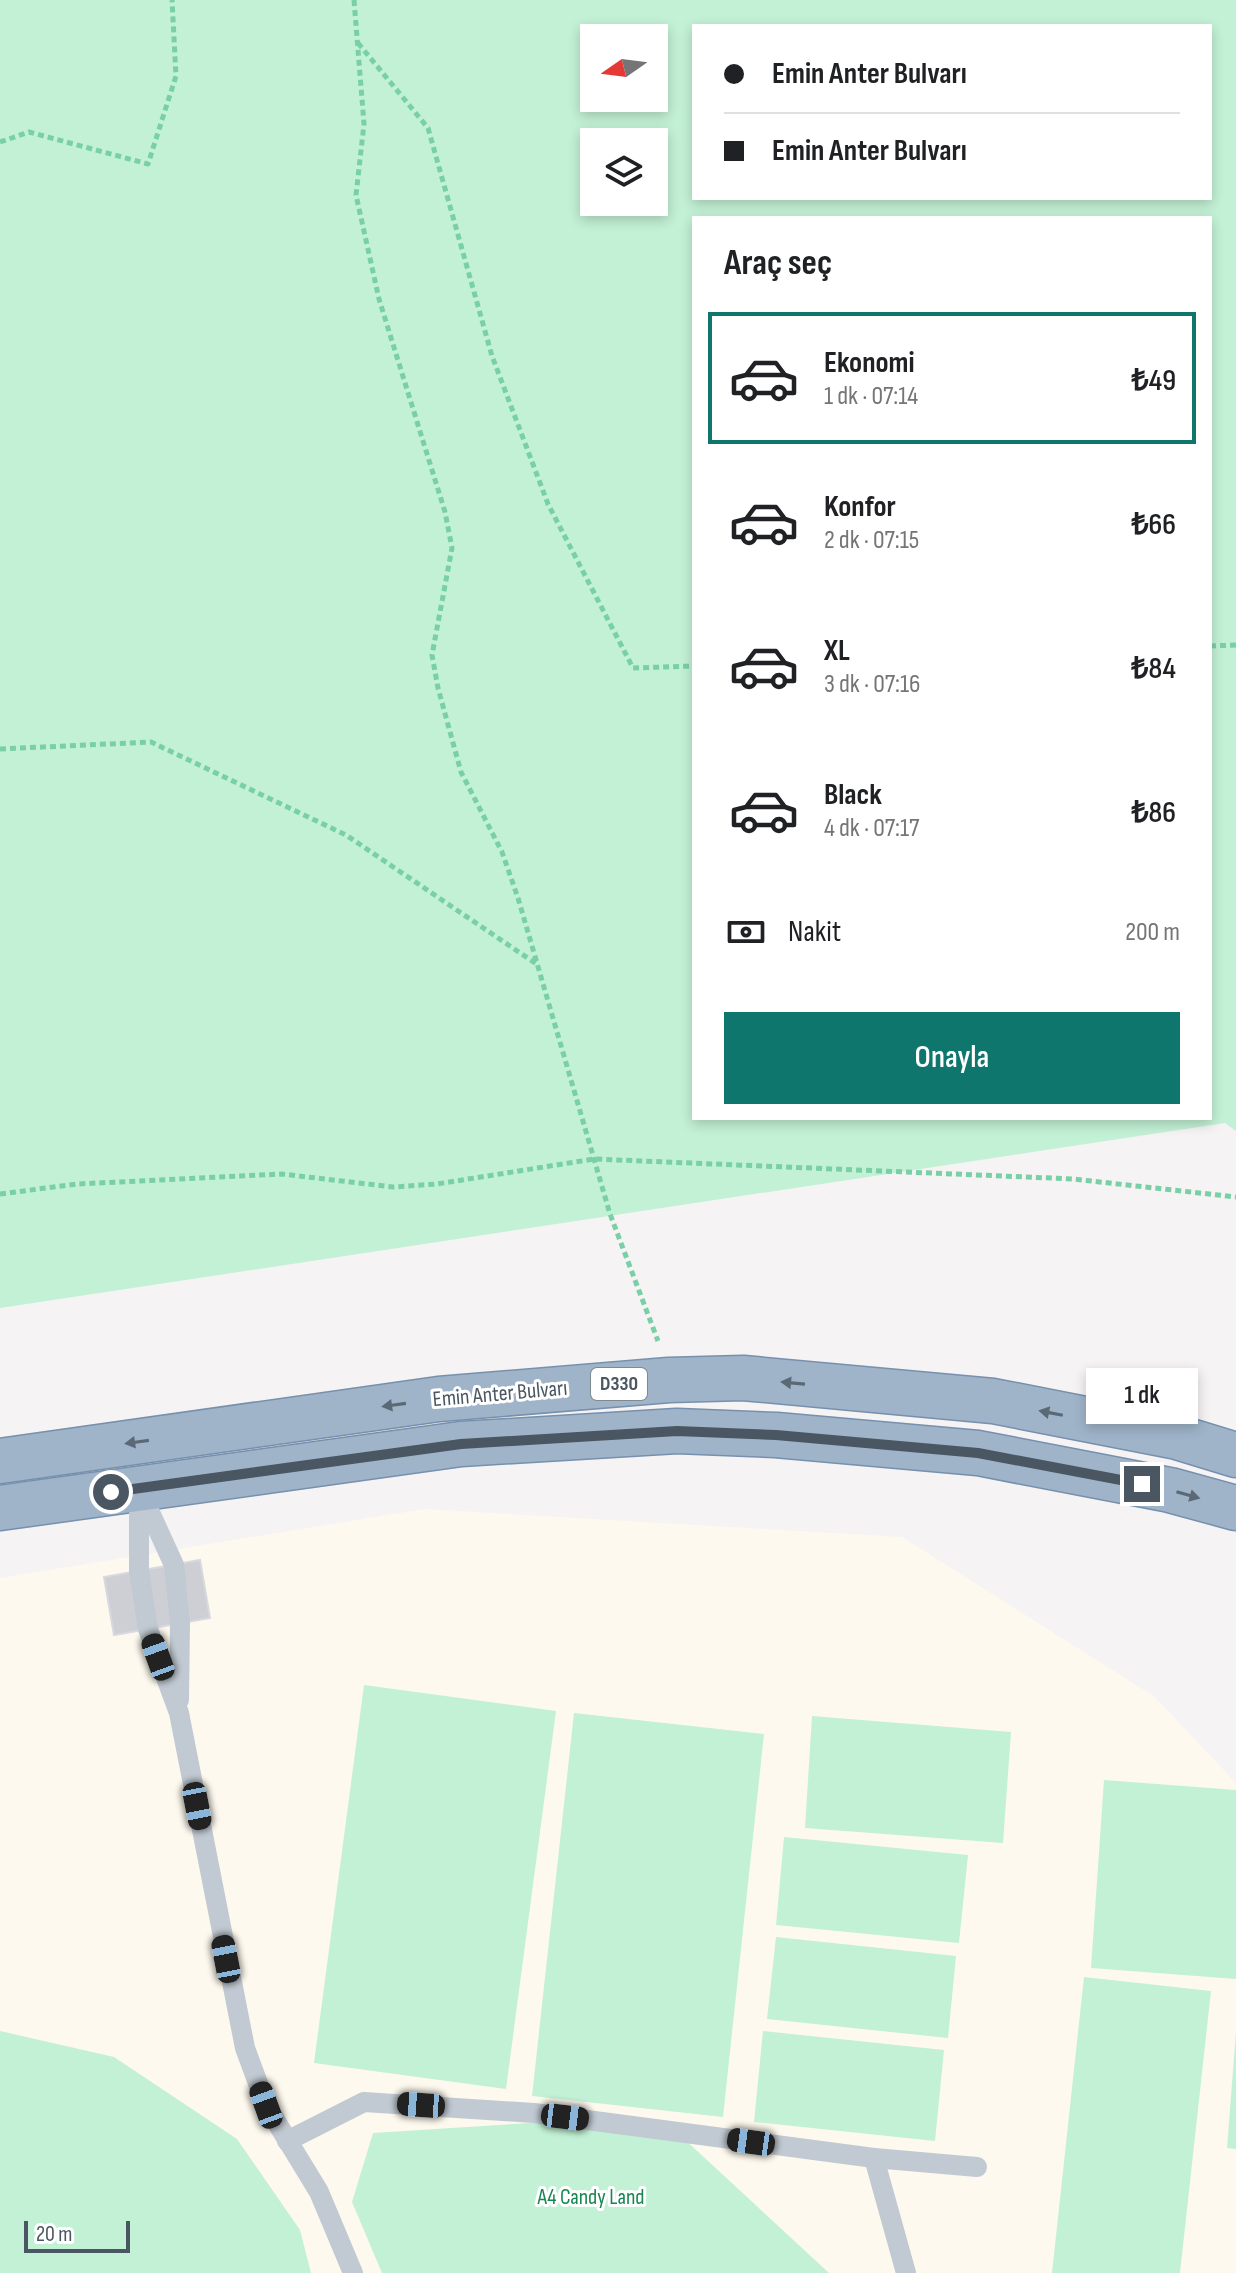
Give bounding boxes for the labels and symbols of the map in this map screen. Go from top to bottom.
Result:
north arrow [580,24,668,112]
road number: D330 [591,1368,647,1400]
callout: 1 dk [1086,1368,1198,1424]
street label: Emin Anter Bulvarı [432,1375,568,1413]
one-way arrow [780,1376,805,1389]
one-way arrow [382,1399,407,1412]
one-way arrow [1038,1406,1063,1418]
one-way arrow [124,1436,149,1449]
route end [1124,1466,1160,1502]
route start [93,1474,129,1510]
one-way arrow [1176,1489,1201,1501]
car [139,1630,177,1684]
car [181,1780,213,1832]
car [210,1933,242,1985]
car [247,2078,285,2132]
car [396,2091,446,2119]
car [540,2102,590,2132]
car [726,2127,776,2157]
park label: A4 Candy Land [537,2184,644,2211]
scale bar [24,2217,130,2253]

